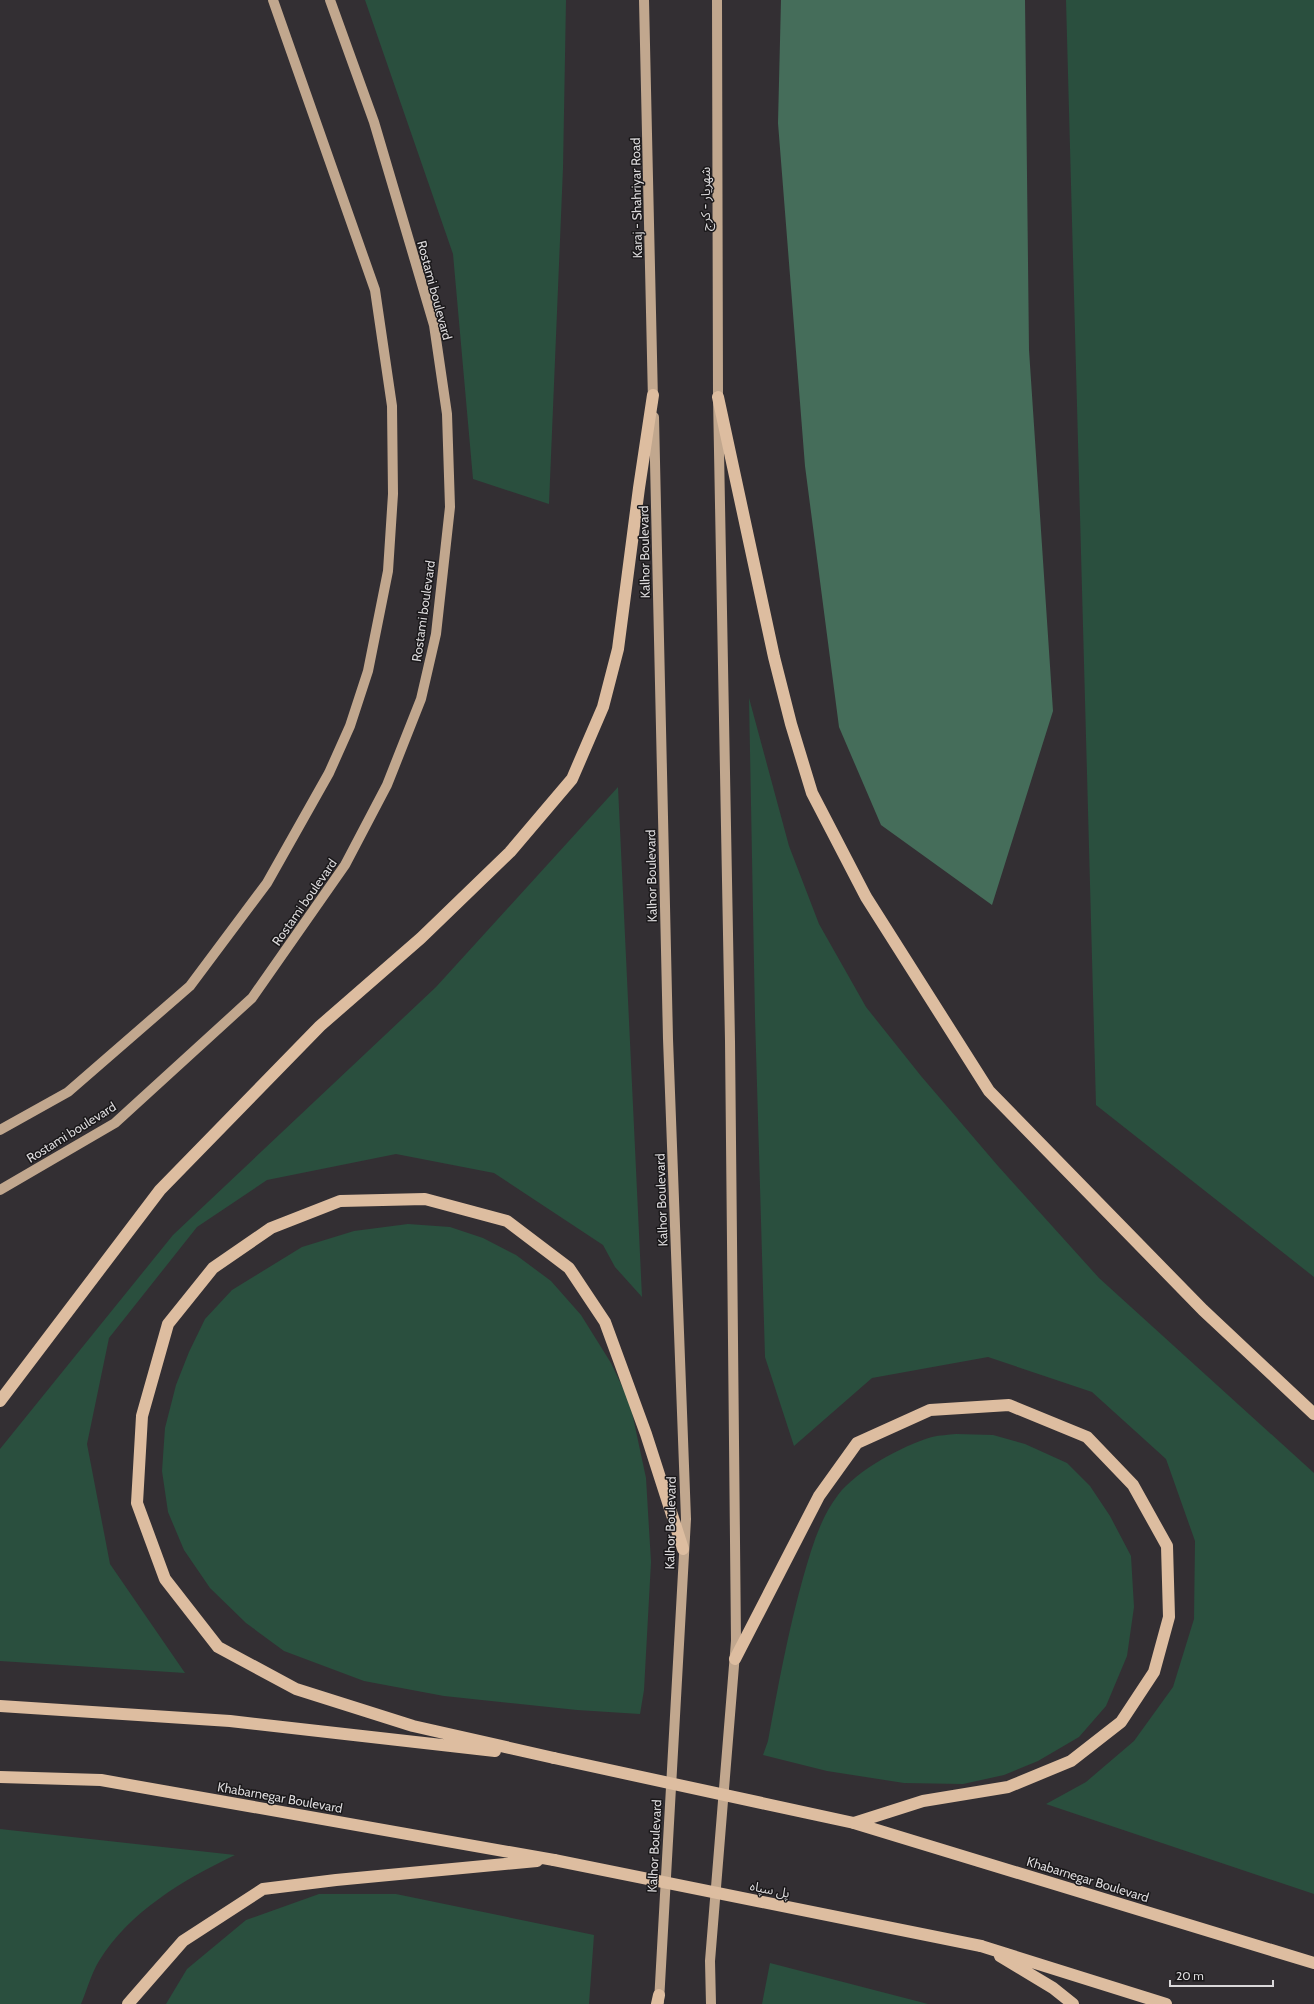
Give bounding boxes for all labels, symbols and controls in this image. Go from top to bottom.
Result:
street label: Karaj - Shahriyar Road [627,138,646,258]
street label: شهریار - کرج [697,167,716,231]
street label: Rostami boulevard [414,239,456,341]
street label: Kalhor Boulevard [635,505,653,599]
street label: Rostami boulevard [408,559,438,663]
street label: Kalhor Boulevard [642,829,660,923]
street label: Rostami boulevard [268,856,340,948]
street label: Rostami boulevard [23,1098,119,1166]
street label: Kalhor Boulevard [651,1153,671,1247]
street label: Kalhor Boulevard [661,1476,679,1570]
street label: Khabarnegar Boulevard [216,1778,344,1816]
street label: Kalhor Boulevard [644,1799,664,1893]
street label: Khabarnegar Boulevard [1025,1853,1151,1905]
street label: پل سپاه [748,1877,791,1903]
scale bar [1170,1962,1273,1988]
text: 20 m [1176,1968,1204,1983]

